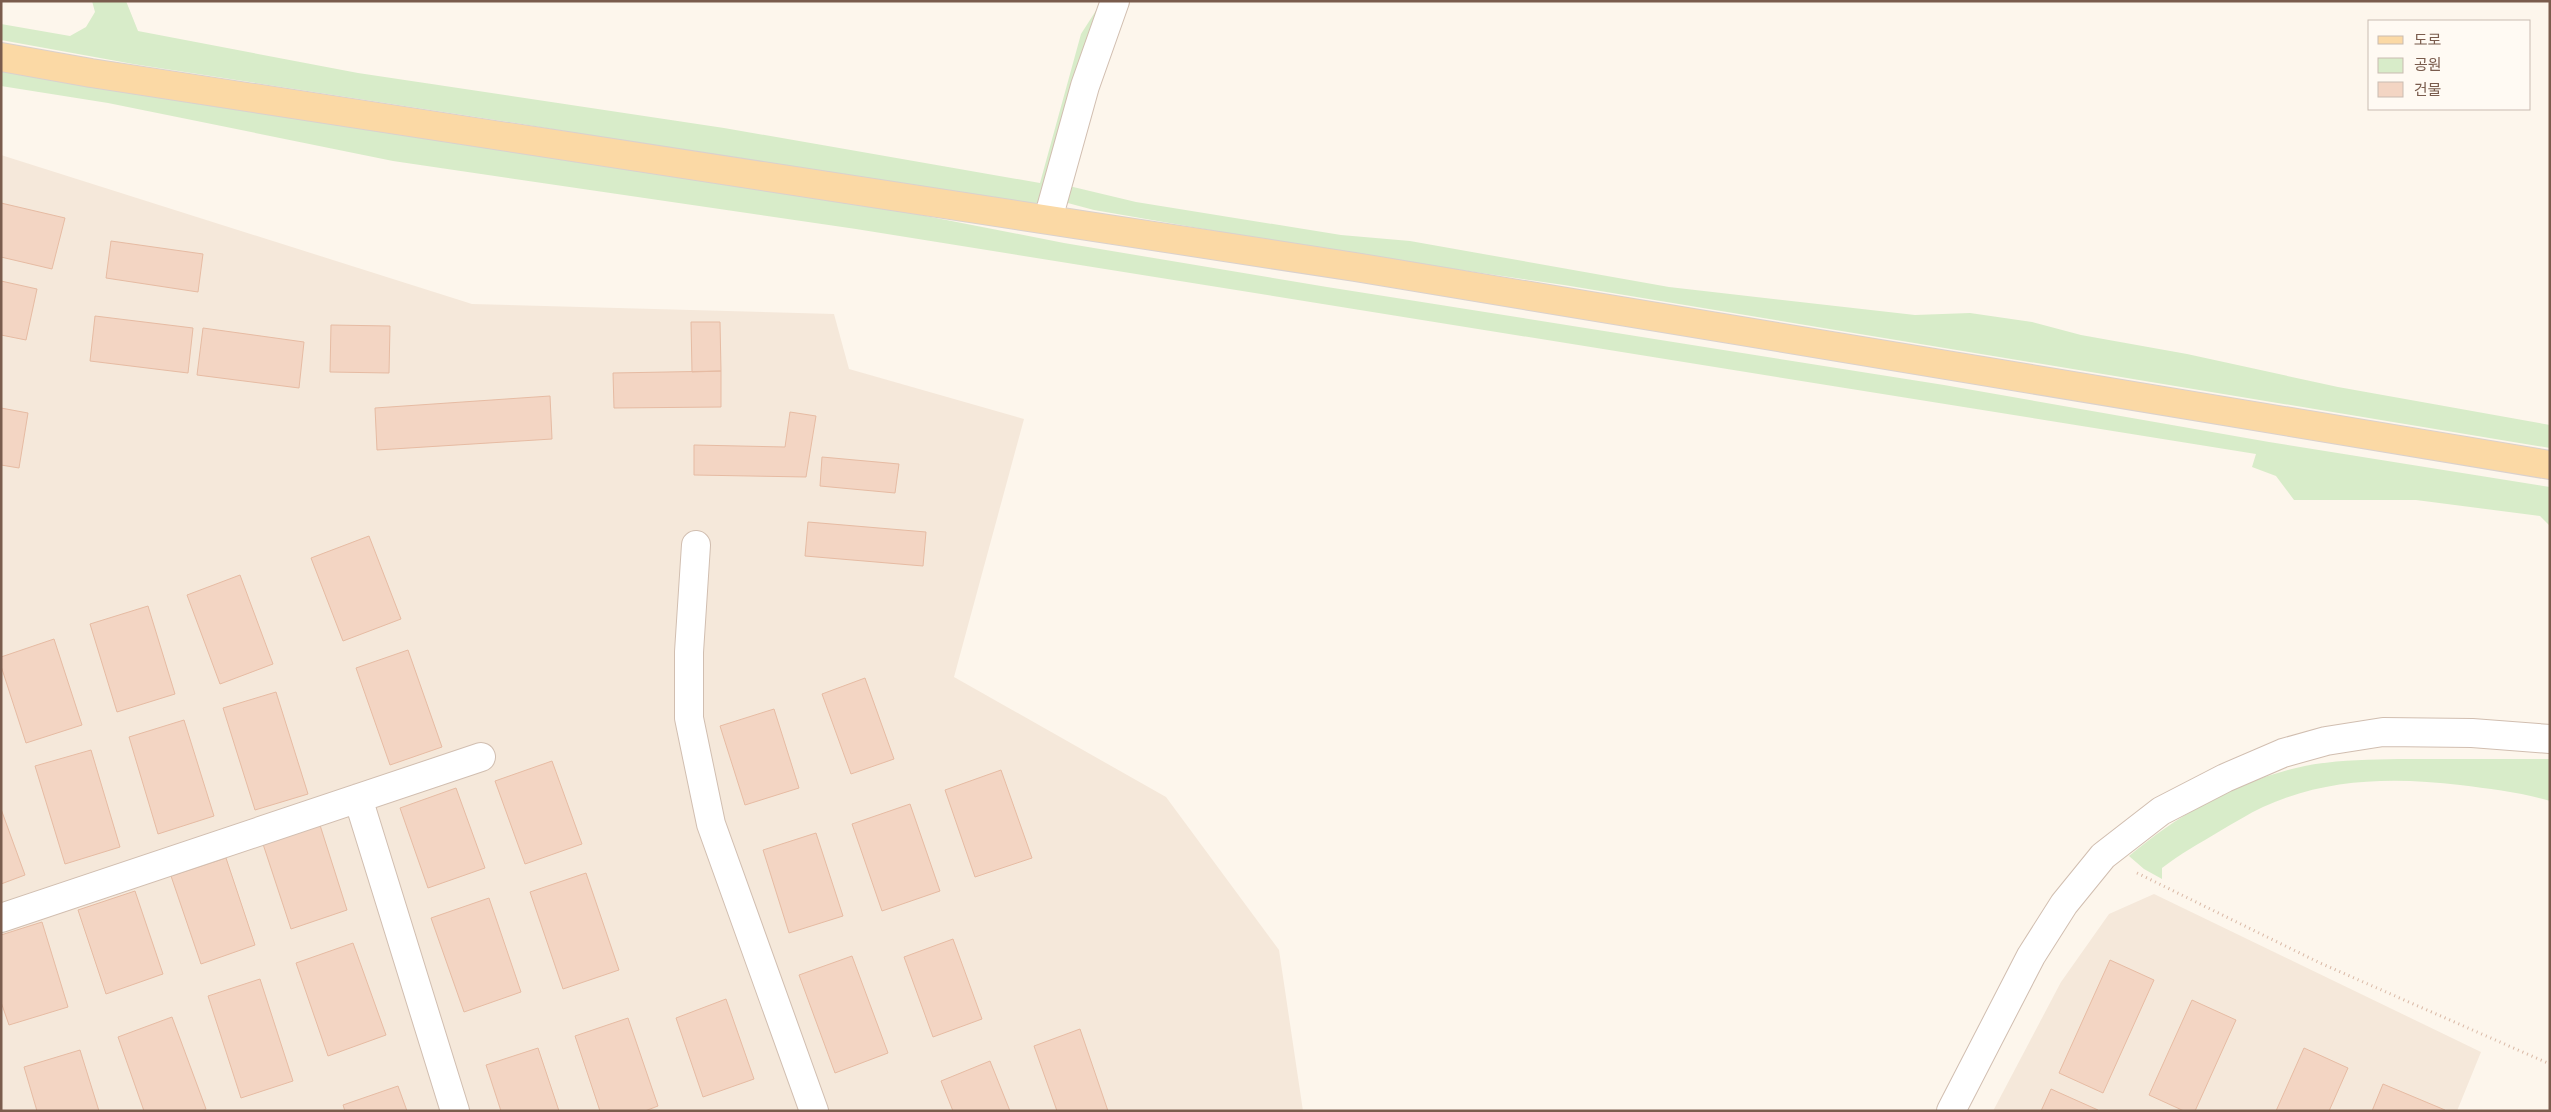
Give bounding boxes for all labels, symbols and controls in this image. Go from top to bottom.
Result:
legend [2368,20,2531,110]
text: 도로 [2414,29,2442,49]
text: 공원 [2414,54,2442,74]
text: 건물 [2414,79,2442,99]

